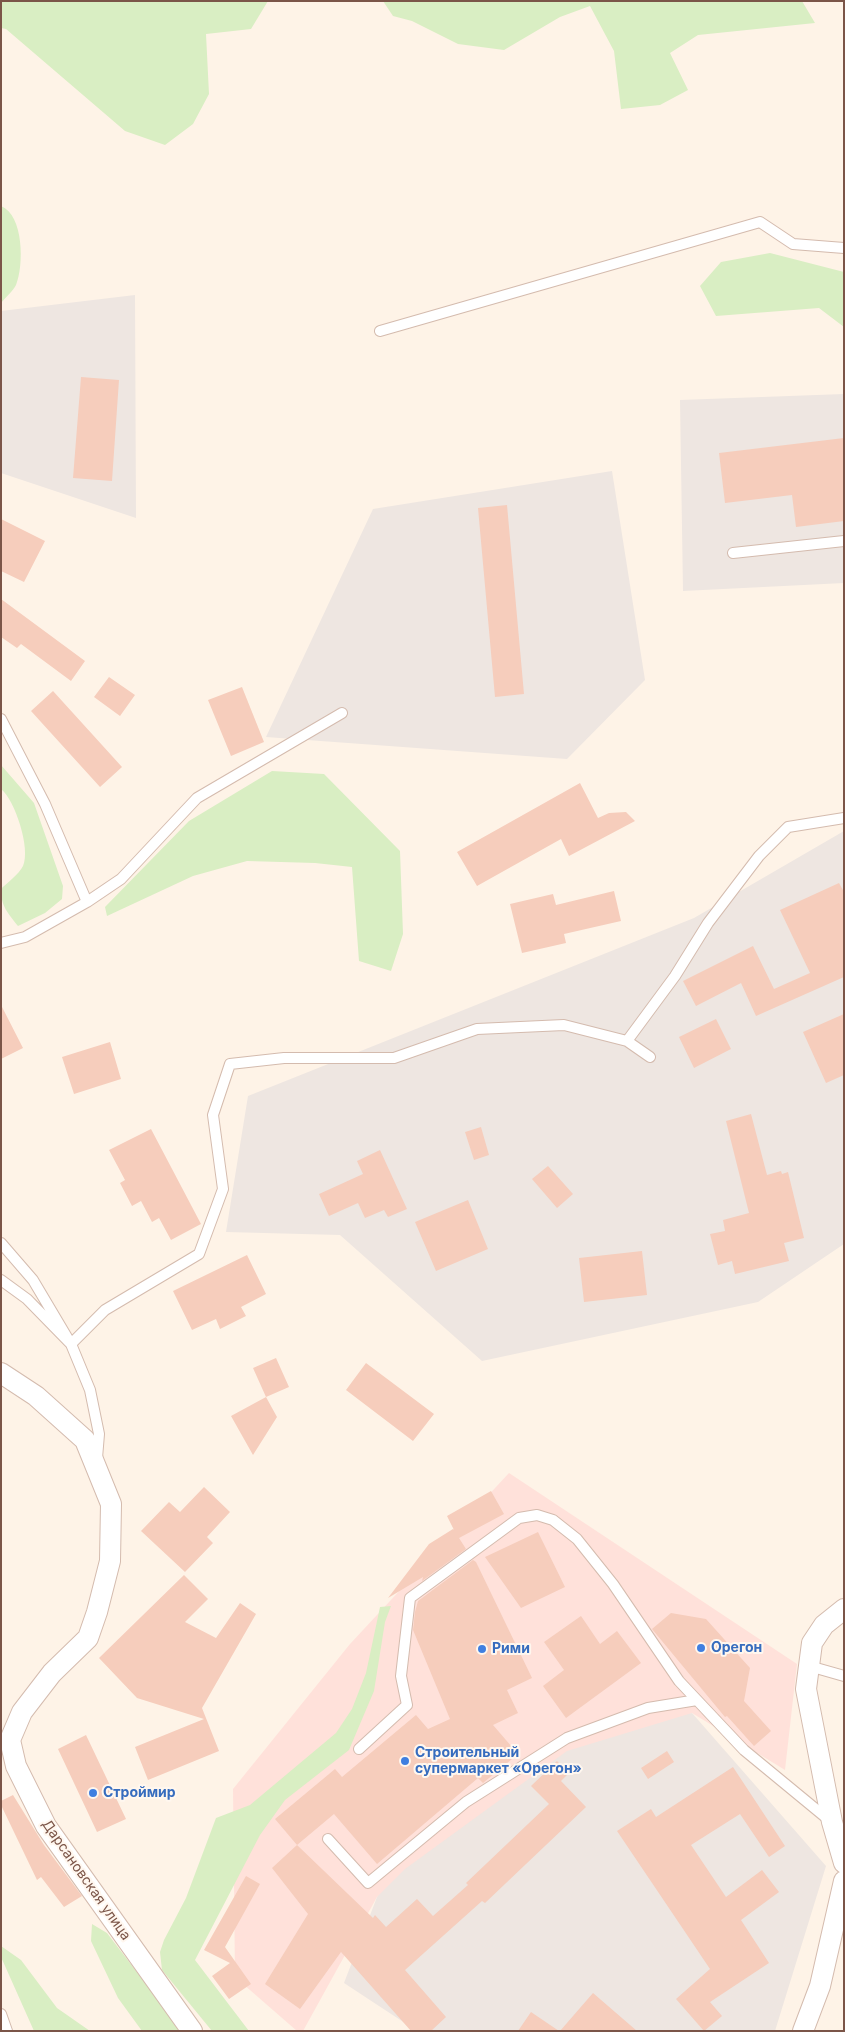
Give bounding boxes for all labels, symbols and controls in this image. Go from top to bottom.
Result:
place label: Орегон [711,1640,762,1656]
place label: Рими [492,1641,530,1657]
marker: Орегон [695,1642,707,1654]
marker: Рими [476,1643,488,1655]
place label: Строительный супермаркет «Орегон» [415,1745,582,1778]
marker: Строительный супермаркет «Орегон» [399,1755,411,1767]
place label: Строймир [103,1785,176,1801]
marker: Строймир [87,1787,99,1799]
street label: Дарсановская улица [38,1816,134,1944]

